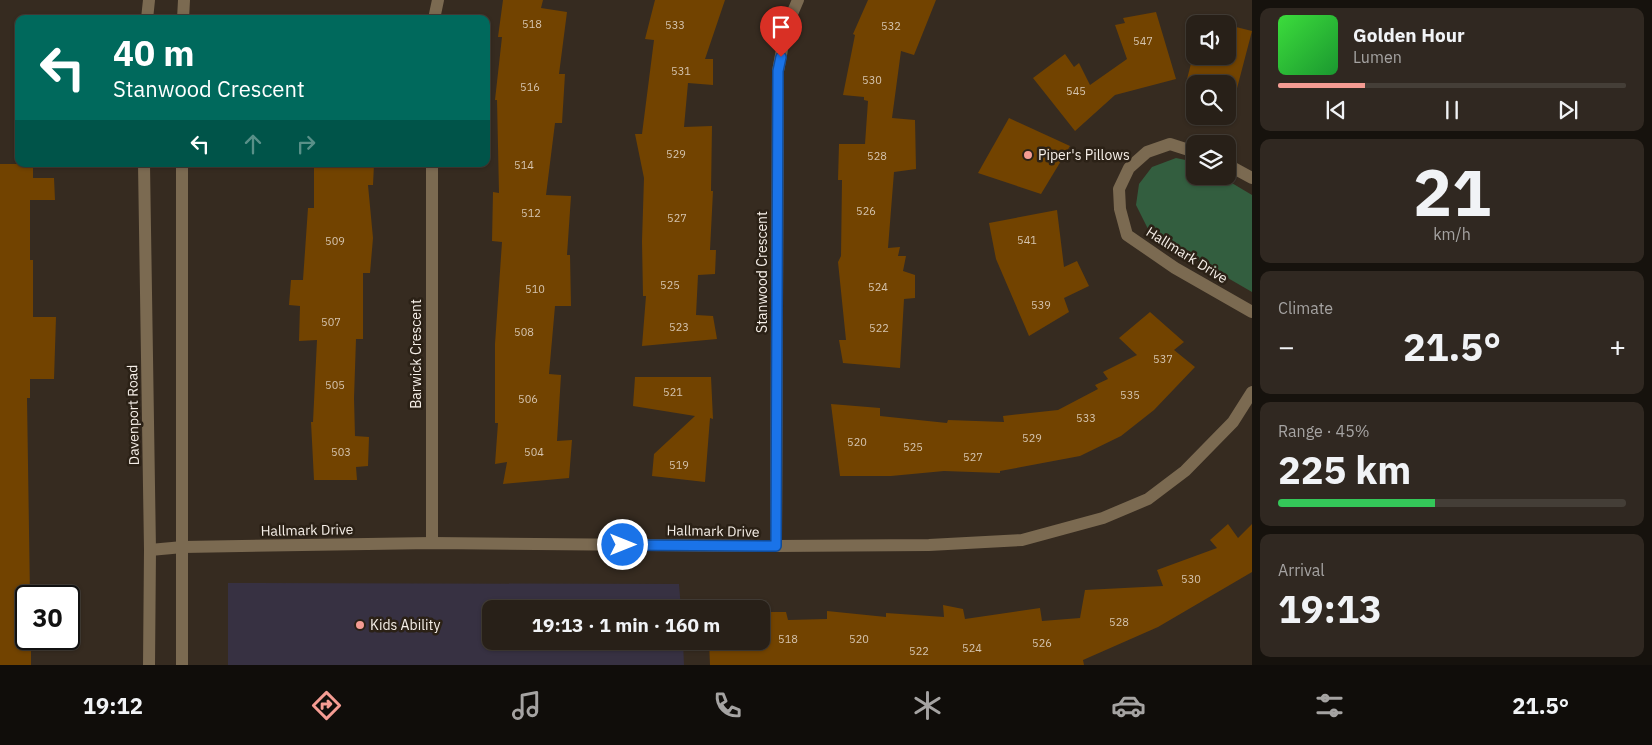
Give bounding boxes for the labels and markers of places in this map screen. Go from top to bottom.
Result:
pin [760,6,802,57]
place label: Piper's Pillows [1038,146,1130,164]
marker: Piper's Pillows [1022,149,1034,161]
place label: Kids Ability [370,616,440,634]
marker: Kids Ability [354,619,366,631]

